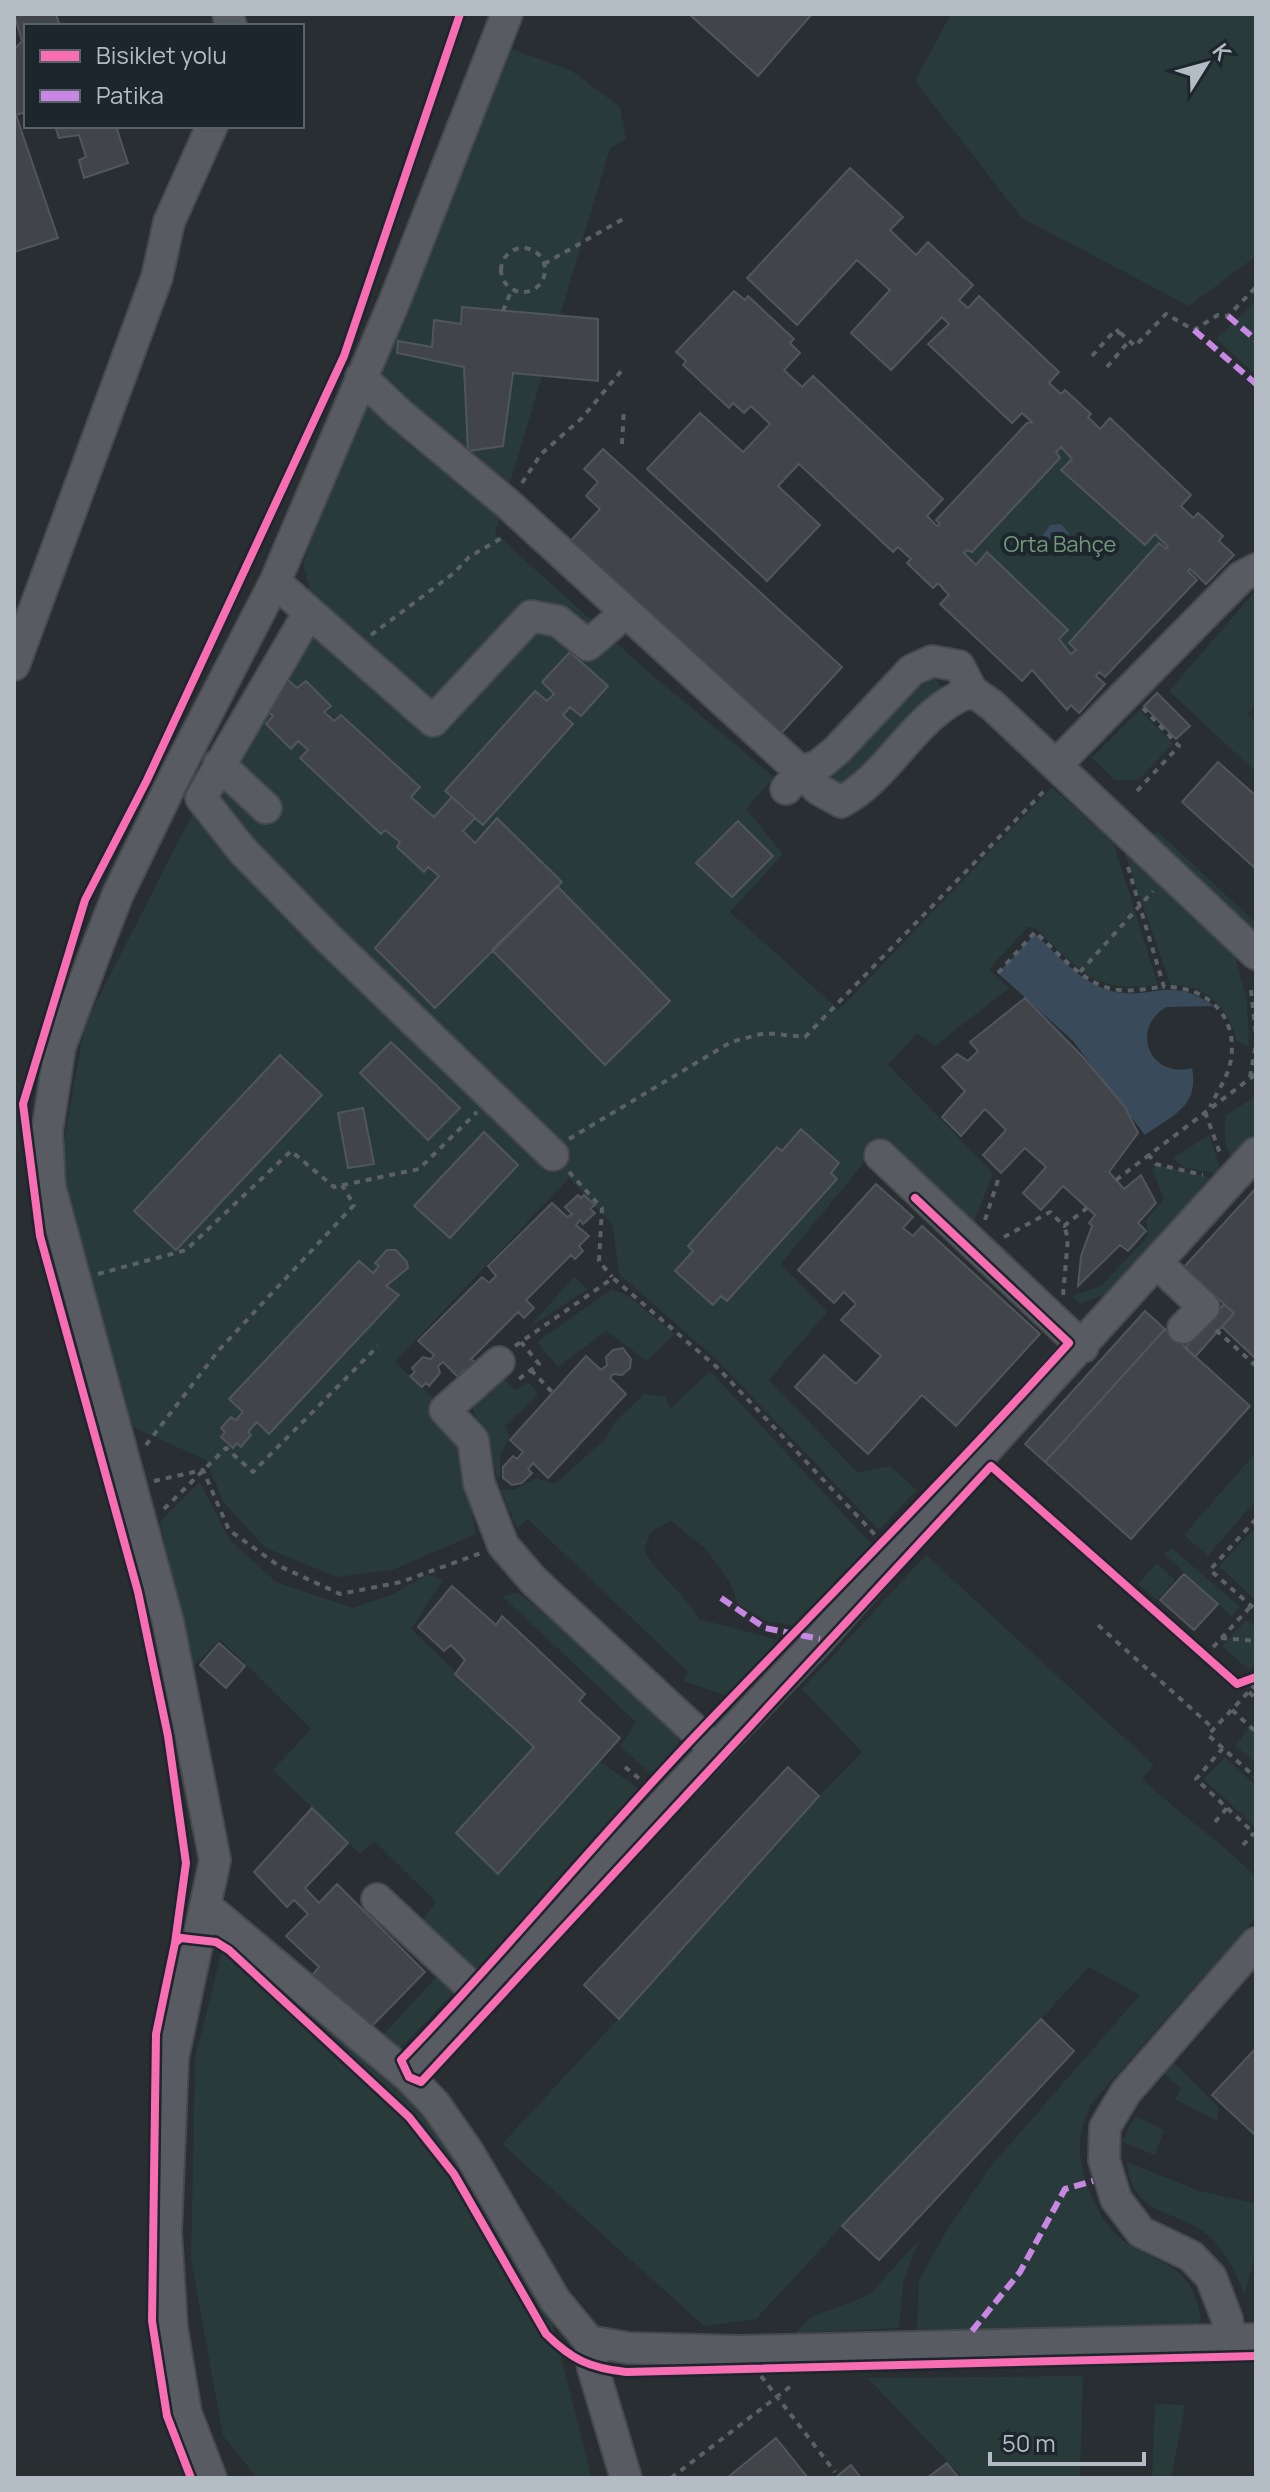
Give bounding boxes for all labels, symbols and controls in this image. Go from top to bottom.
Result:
legend [24,24,304,128]
north arrow [1166,24,1246,104]
text: K [1206,37,1239,67]
text: Bisiklet yolu [96,38,227,71]
text: Patika [96,78,164,111]
park label: Orta Bahçe [1004,529,1117,559]
scale bar [990,2416,1144,2466]
text: 50 m [1002,2426,1056,2459]

